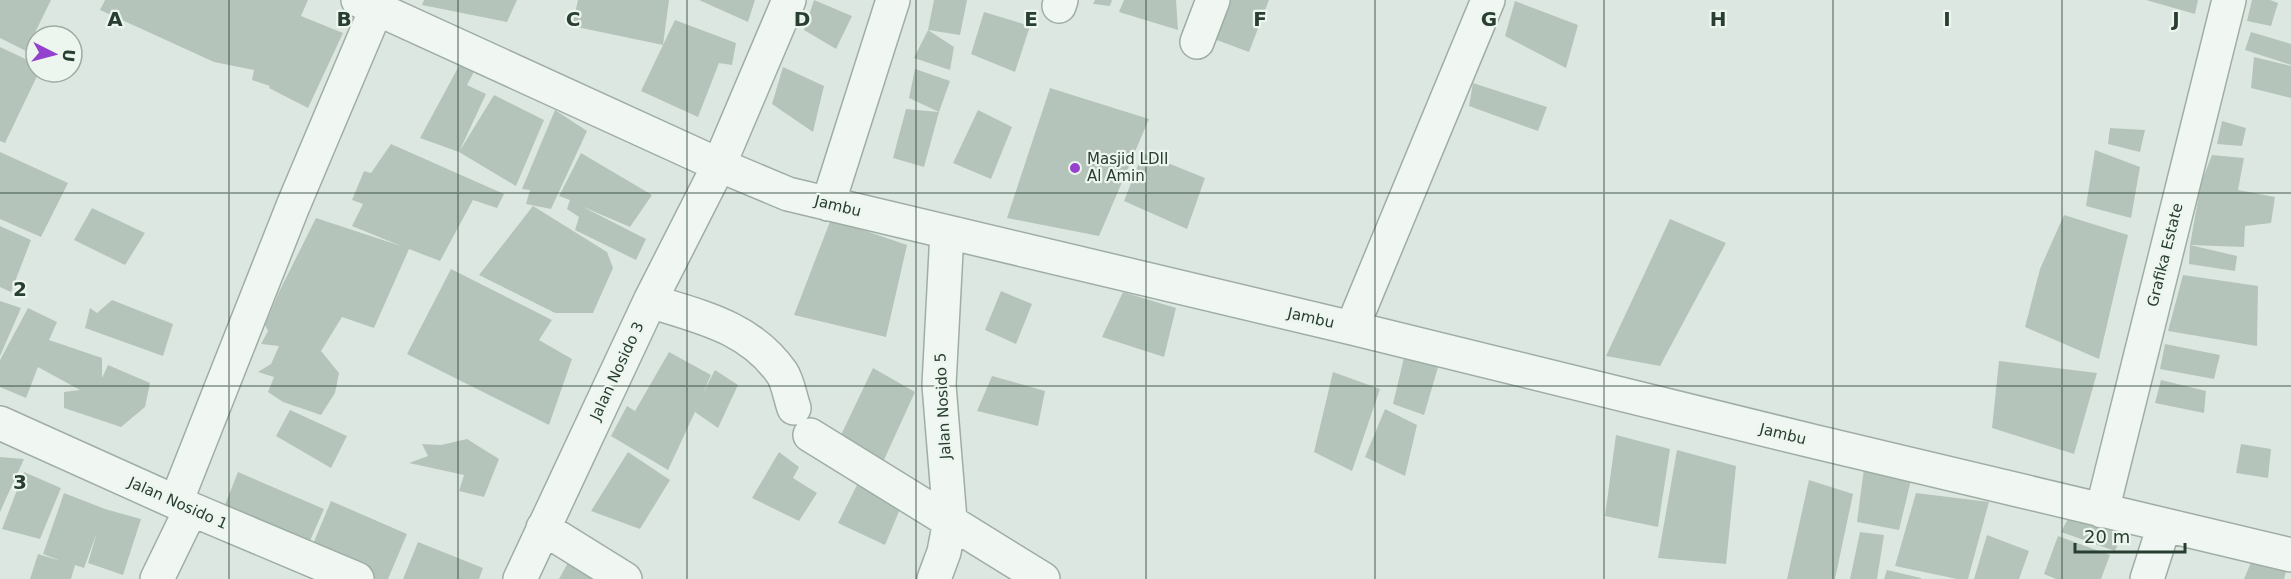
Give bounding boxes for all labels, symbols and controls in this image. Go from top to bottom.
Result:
text: A [107,7,123,31]
text: B [336,7,352,31]
text: C [566,7,580,31]
text: D [794,7,810,31]
text: E [1024,7,1038,31]
text: F [1253,7,1267,31]
text: G [1481,7,1497,31]
text: H [1710,7,1726,31]
text: I [1943,7,1951,31]
text: J [2170,7,2180,31]
north arrow [24,24,84,84]
text: U [58,48,79,63]
place label: Masjid LDII Al Amin [1087,150,1168,185]
marker: Masjid LDII Al Amin [1068,161,1082,175]
street label: Jambu [812,191,863,220]
street label: Grafika Estate [2143,201,2187,309]
text: 2 [13,277,27,301]
street label: Jambu [1285,304,1336,332]
street label: Jalan Nosido 3 [586,319,648,424]
street label: Jalan Nosido 5 [931,352,955,461]
street label: Jambu [1757,419,1808,448]
text: 3 [13,470,27,494]
street label: Jalan Nosido 1 [125,473,230,533]
scale bar [2075,516,2184,554]
text: 20 m [2084,526,2130,547]

